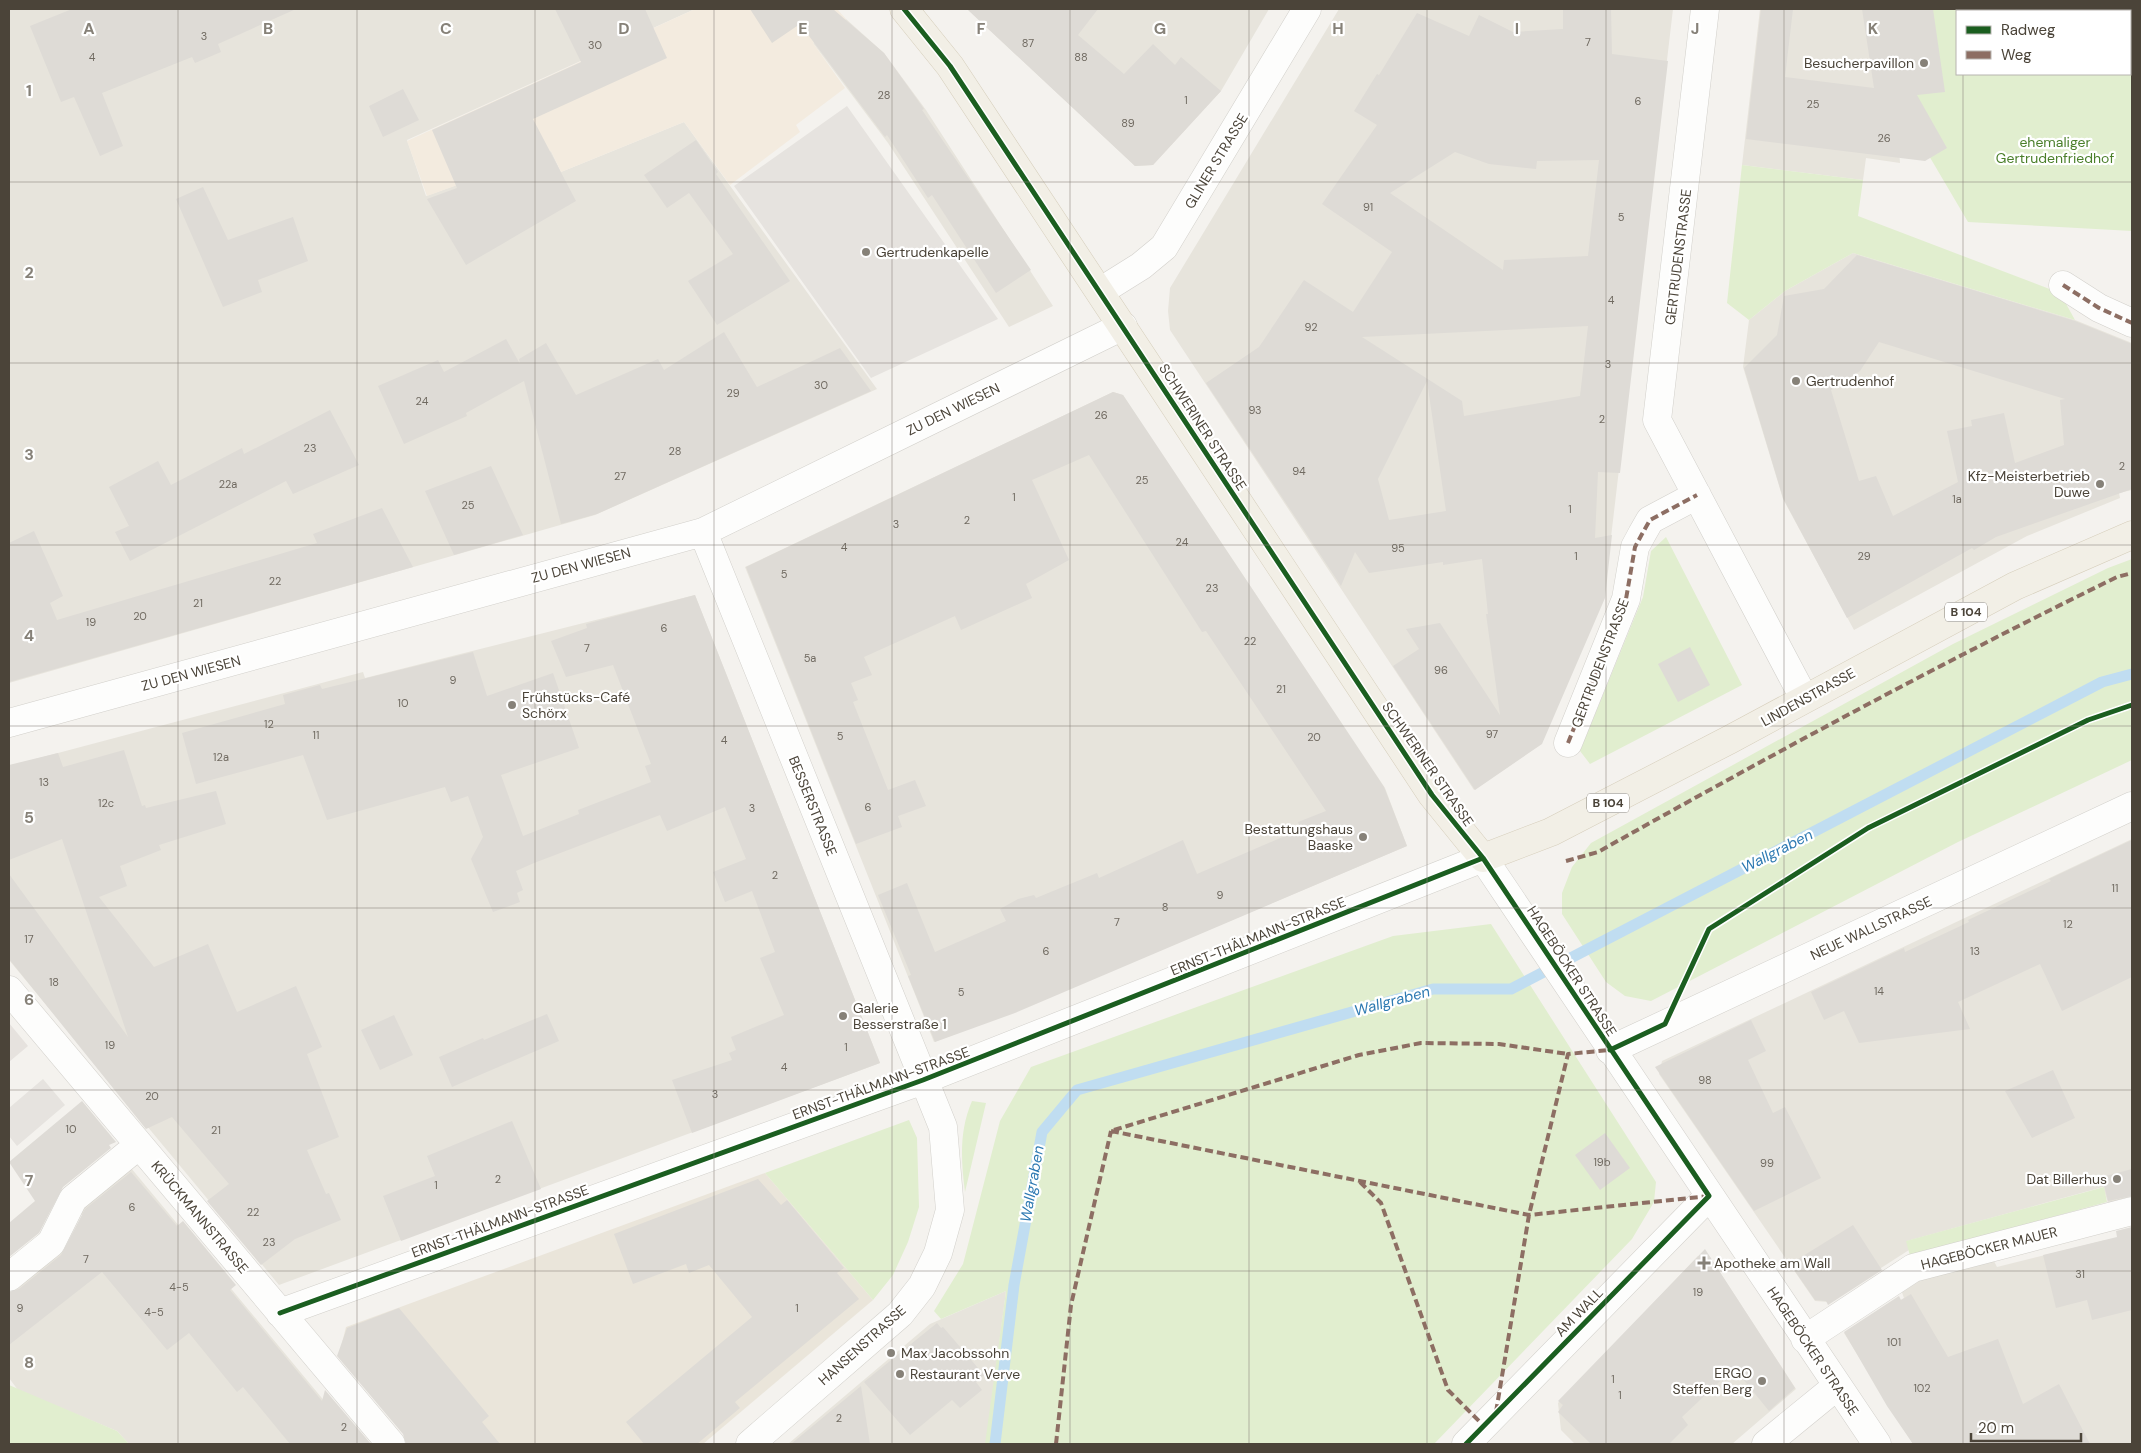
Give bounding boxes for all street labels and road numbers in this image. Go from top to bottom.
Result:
street label: GLINER STRASSE [1180,110,1252,212]
street label: GERTRUDENSTRASSE [1661,188,1695,326]
street label: SCHWERINER STRASSE [1155,360,1251,494]
street label: ZU DEN WIESEN [903,379,1003,439]
street label: ZU DEN WIESEN [529,543,633,587]
street label: GERTRUDENSTRASSE [1567,596,1633,730]
road number: B 104 [1945,602,1987,622]
street label: ZU DEN WIESEN [139,651,243,695]
street label: LINDENSTRASSE [1758,664,1858,730]
street label: SCHWERINER STRASSE [1378,698,1478,830]
street label: BESSERSTRASSE [785,753,841,859]
road number: B 104 [1587,794,1629,812]
street label: NEUE WALLSTRASSE [1807,892,1935,964]
street label: ERNST-THÄLMANN-STRASSE [1168,893,1348,979]
street label: HAGEBÖCKER STRASSE [1523,902,1621,1040]
street label: ERNST-THÄLMANN-STRASSE [790,1042,972,1124]
street label: KRÜCKMANNSTRASSE [148,1157,253,1277]
street label: ERNST-THÄLMANN-STRASSE [409,1180,591,1262]
street label: HAGEBÖCKER MAUER [1919,1222,2059,1274]
street label: HAGEBÖCKER STRASSE [1763,1283,1863,1419]
street label: AM WALL [1551,1284,1607,1340]
street label: HANSENSTRASSE [814,1301,910,1389]

